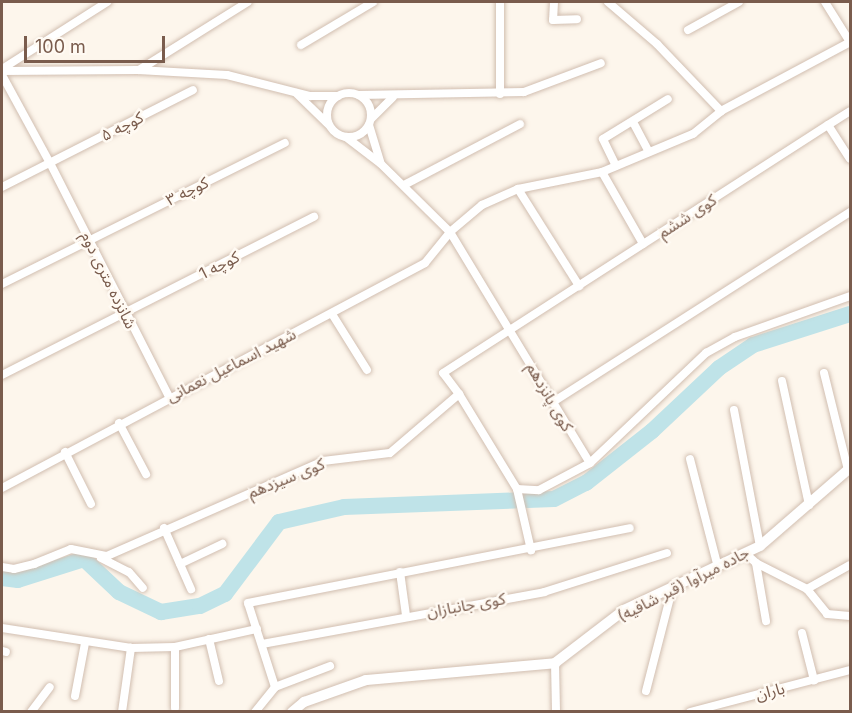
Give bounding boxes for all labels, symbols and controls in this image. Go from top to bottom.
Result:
scale bar [27,24,168,62]
text: 100 m [35,36,86,57]
street label: کوچه ۵ [98,107,146,145]
street label: کوچه ۳ [163,173,211,209]
street label: کوی ششم [654,190,720,242]
street label: شانزده متری دوم [77,228,141,332]
street label: کوچه 1 [196,247,242,283]
street label: شهید اسماعیل نعمانی [163,324,299,406]
street label: کوی پانزدهم [523,359,577,435]
street label: کوی سیزدهم [245,454,327,502]
street label: جاده میرآوا (قبر شافیه) [614,542,752,626]
street label: کوی جانبازان [425,589,507,621]
street label: باران [754,678,786,704]

